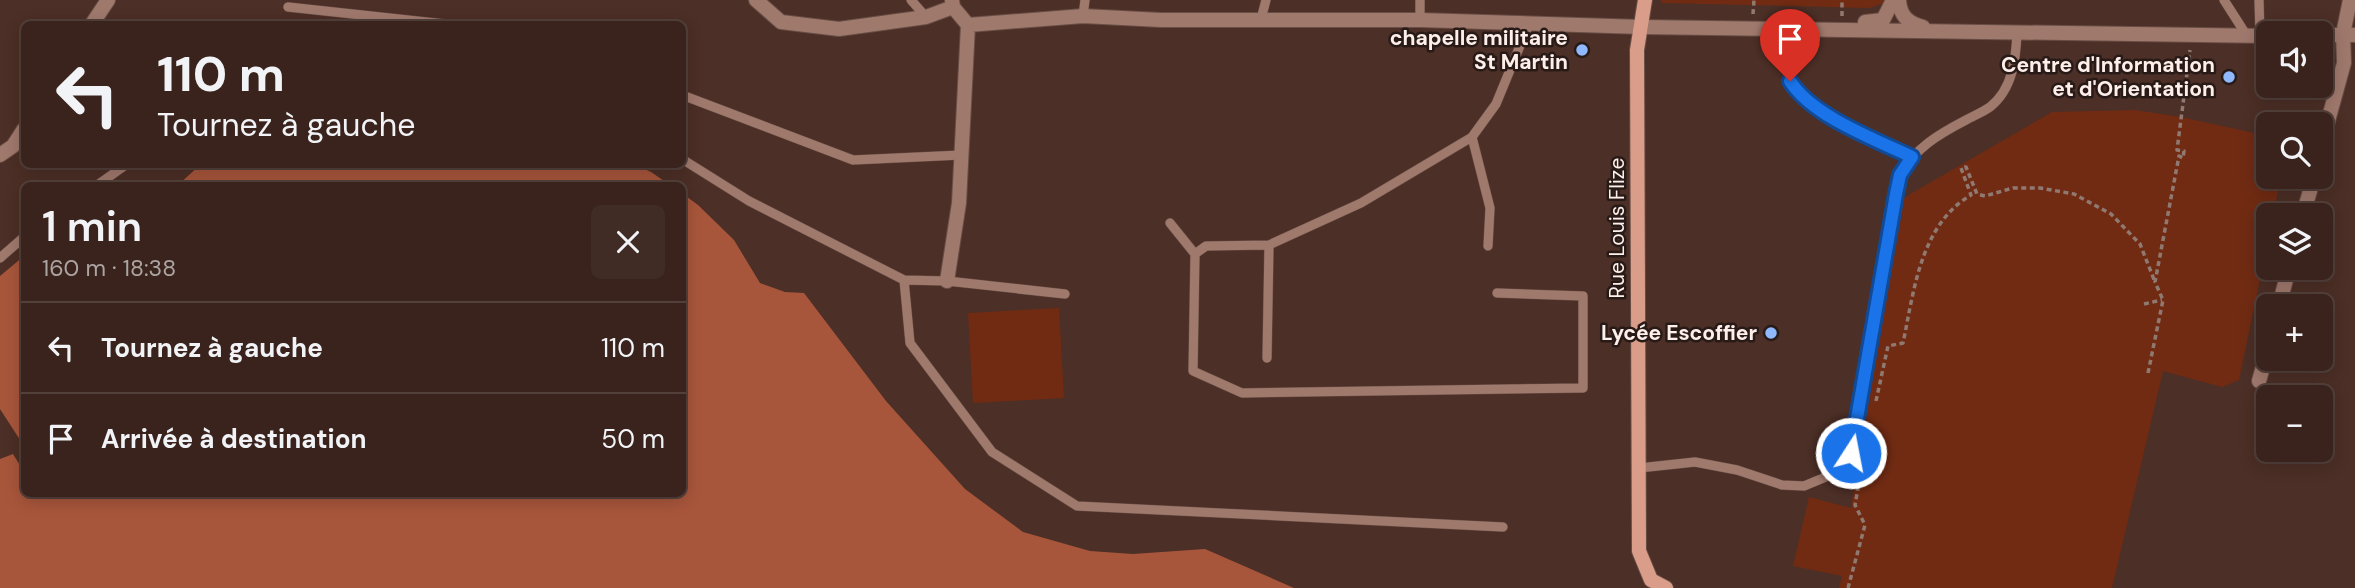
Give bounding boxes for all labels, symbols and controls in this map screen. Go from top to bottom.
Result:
pin [1760,9,1820,81]
icon: arrive [1771,20,1809,58]
map controls [2256,21,2333,462]
button: sound [2256,21,2333,98]
place label: chapelle militaire St Martin [1390,24,1568,76]
text: 110 m [157,42,285,106]
marker: chapelle militaire St Martin [1574,42,1590,58]
icon: left [42,49,133,140]
place label: Centre d'Information et d'Orientation [2001,51,2215,103]
marker: Centre d'Information et d'Orientation [2221,69,2237,85]
text: Tournez à gauche [157,104,415,146]
button: search [2256,112,2333,189]
street label: Rue Louis Flize [1603,158,1631,298]
text: 1 min [42,199,142,254]
button: layers [2256,203,2333,280]
button: close [591,205,665,279]
text: 160 m · 18:38 [42,253,176,283]
button: + [2256,294,2333,371]
place label: Lycée Escoffier [1601,319,1757,347]
marker: Lycée Escoffier [1763,325,1779,341]
icon: left [42,329,80,367]
text: Tournez à gauche [101,331,323,365]
text: 110 m [601,331,665,365]
button: − [2256,385,2333,462]
position arrow [1814,416,1888,490]
icon: arrive [42,420,80,458]
text: Arrivée à destination [101,422,367,456]
text: 50 m [601,422,665,456]

